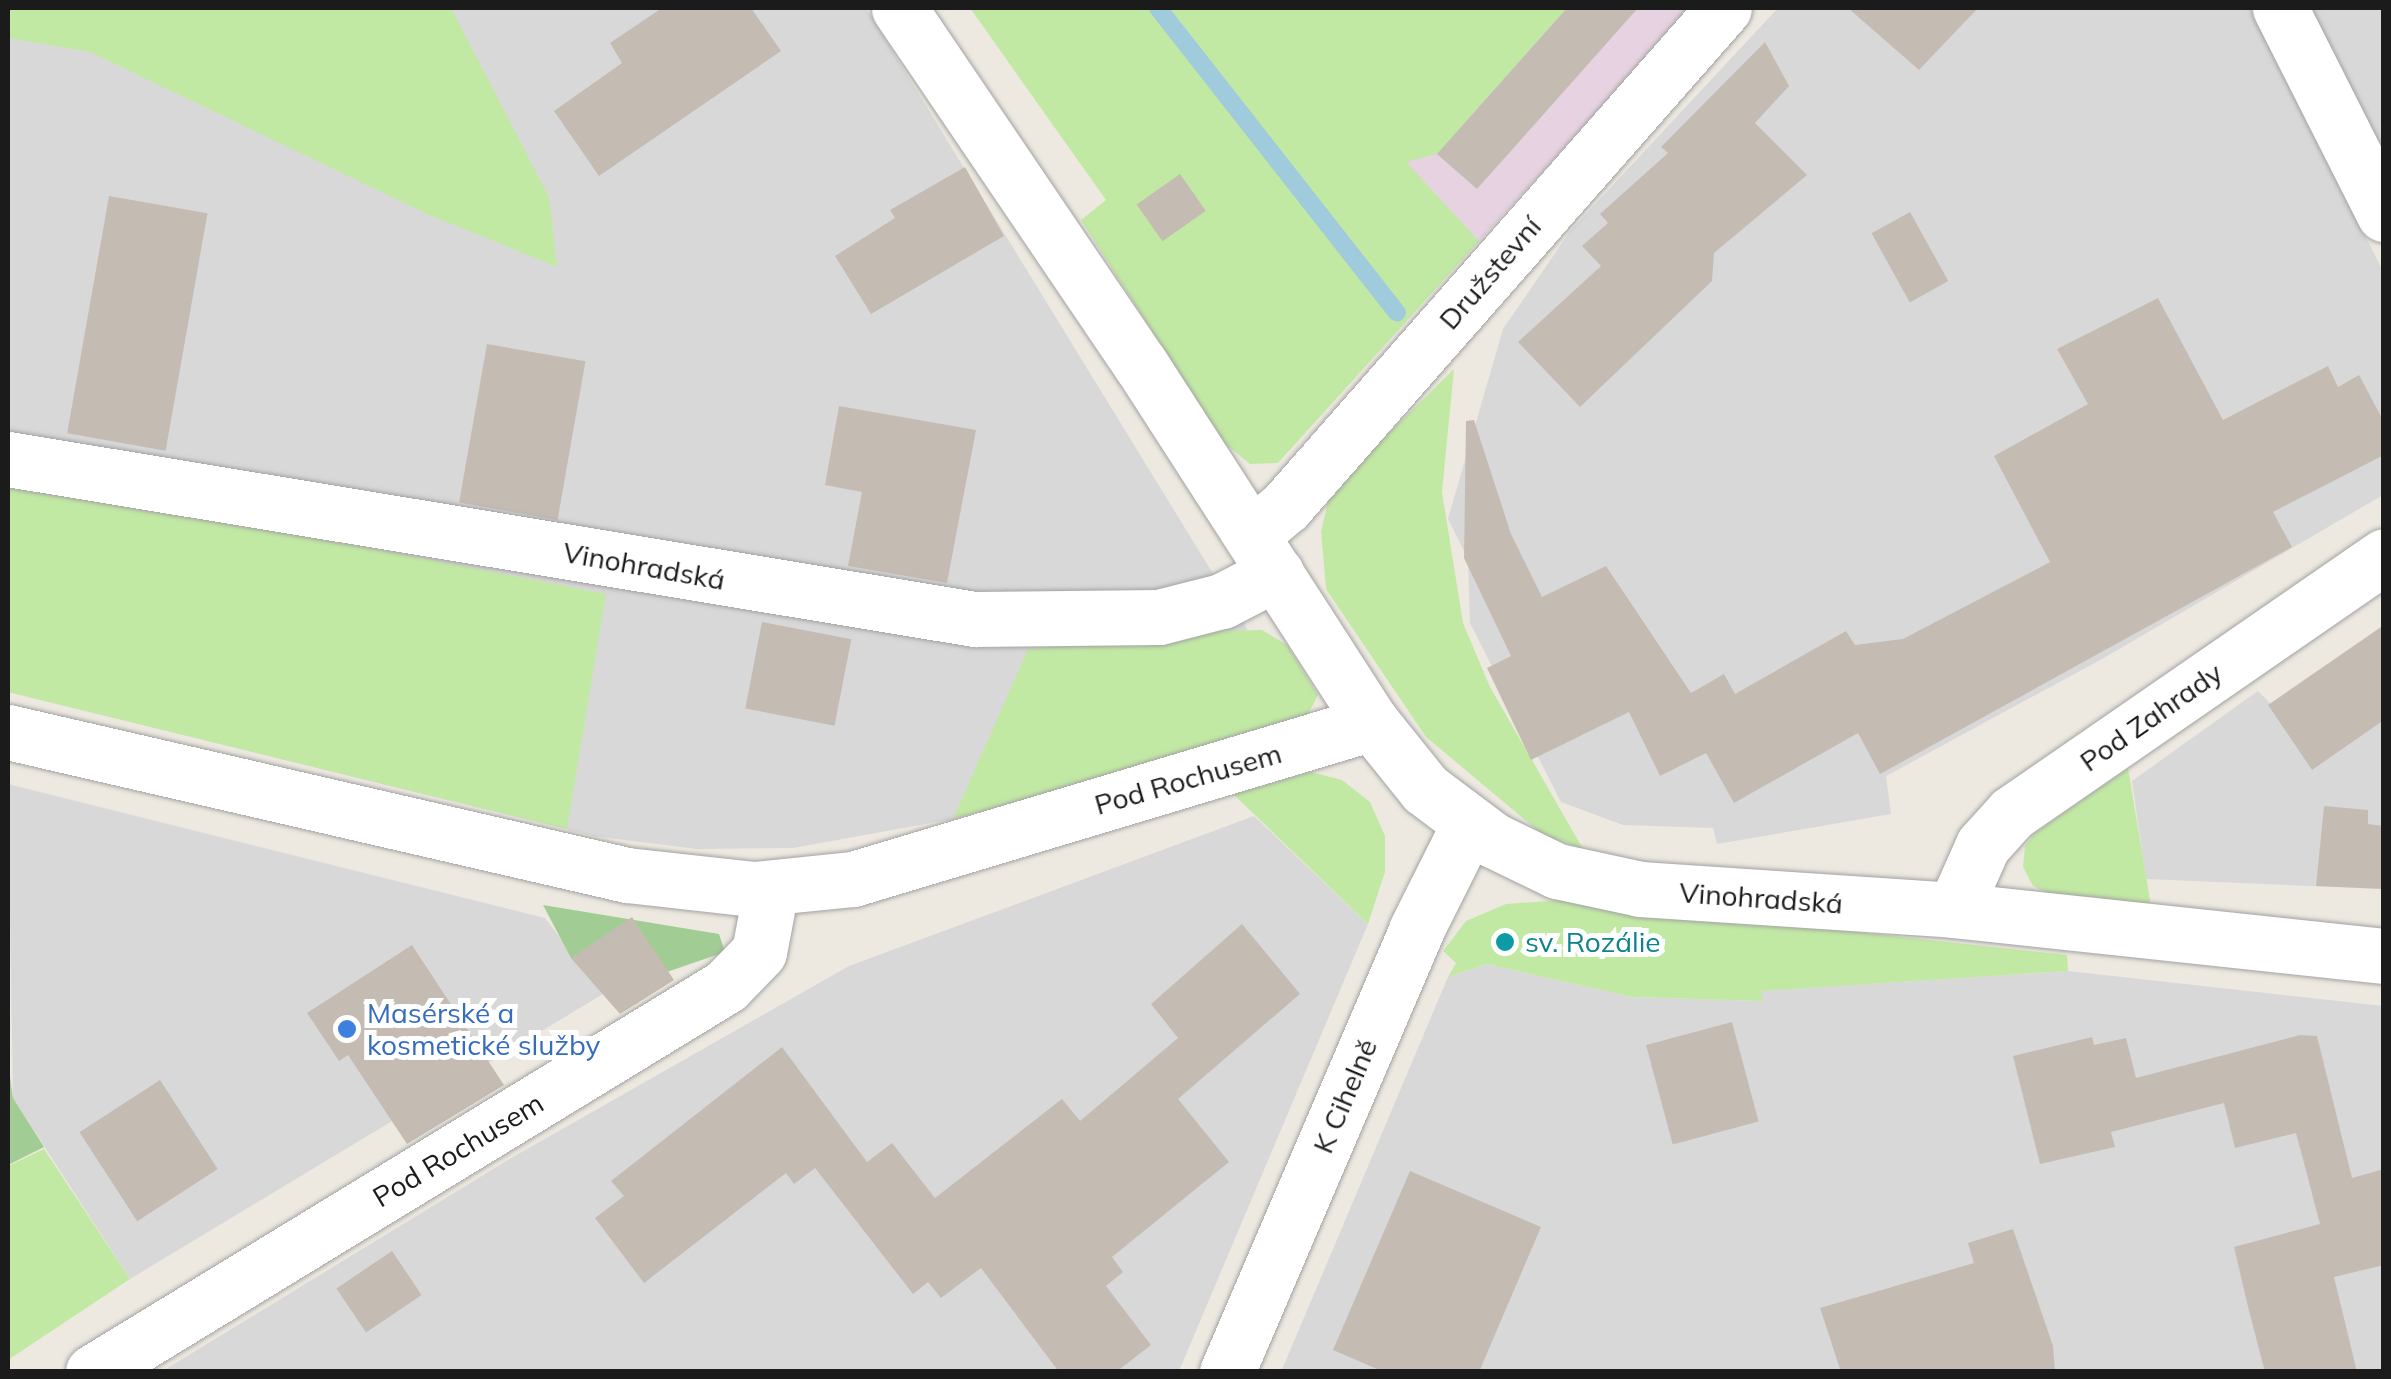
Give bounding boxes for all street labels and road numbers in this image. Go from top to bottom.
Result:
street label: Družstevní [1432,210,1548,336]
street label: Vinohradská [560,535,728,597]
street label: Pod Zahrady [2073,656,2229,778]
street label: Pod Rochusem [1091,736,1285,822]
street label: Vinohradská [1678,876,1844,920]
street label: K Cihelně [1306,1034,1384,1158]
street label: Pod Rochusem [367,1086,549,1214]

